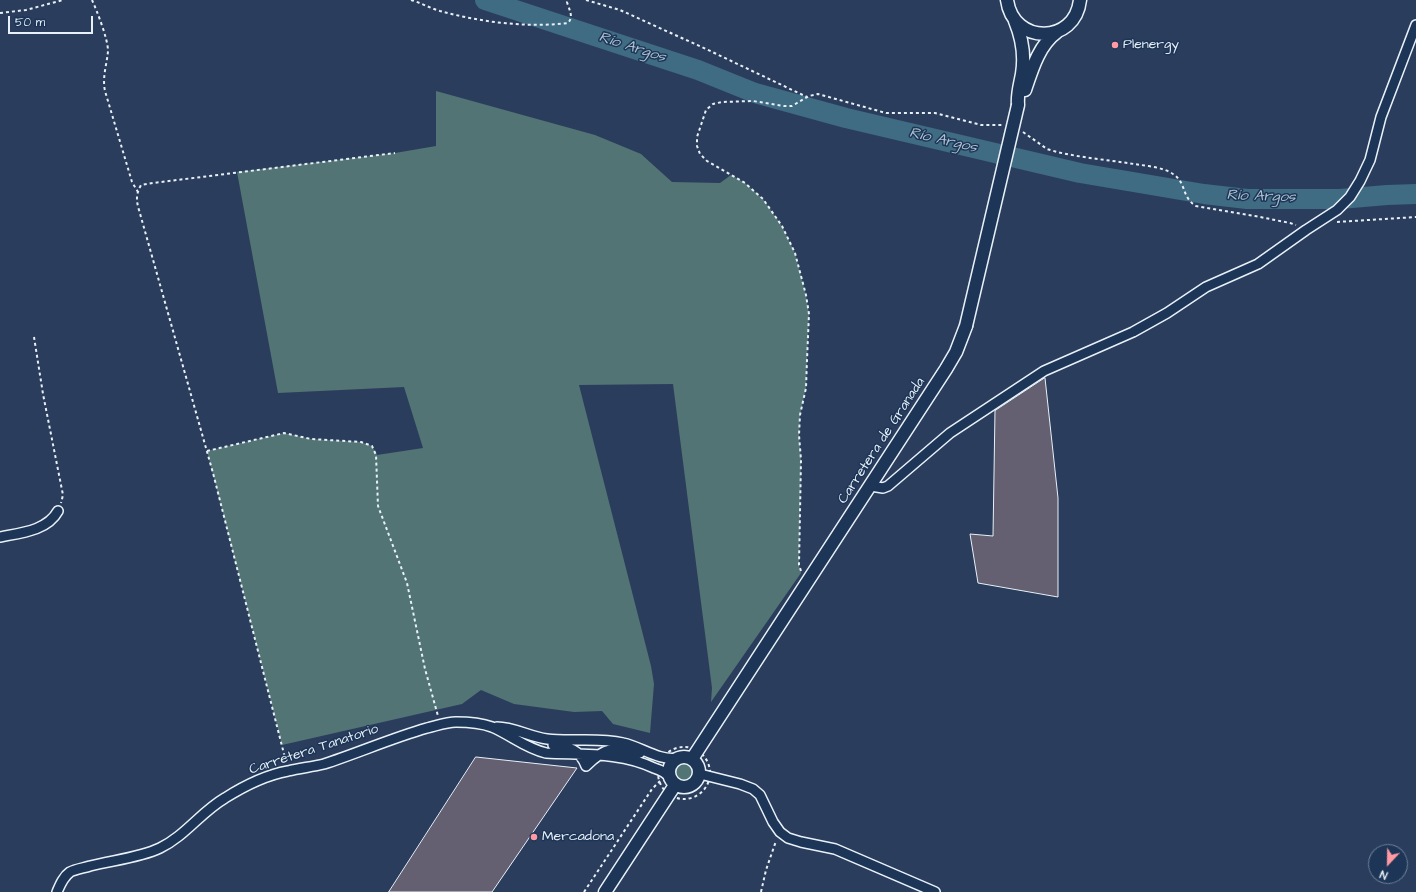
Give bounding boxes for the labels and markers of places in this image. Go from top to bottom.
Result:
place label: Plenergy [1123,37,1179,53]
marker: Plenergy [1110,40,1120,50]
place label: Mercadona [542,829,614,845]
marker: Mercadona [529,832,539,842]

